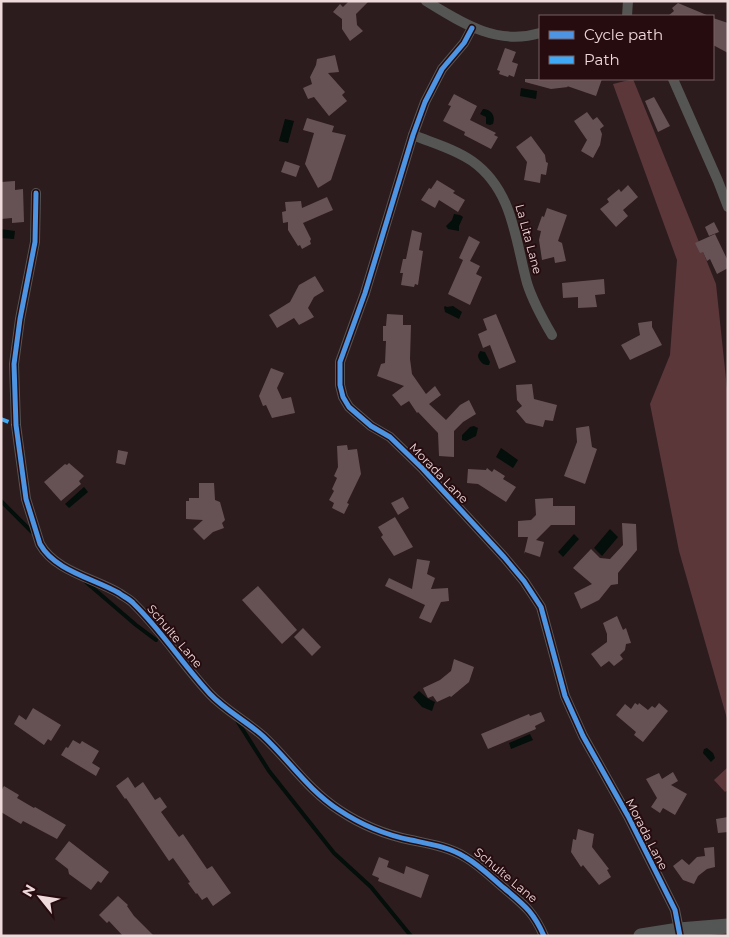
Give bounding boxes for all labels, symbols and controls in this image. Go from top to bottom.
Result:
legend [539,15,714,80]
text: Cycle path [584,25,663,44]
text: Path [584,50,620,69]
street label: La Lita Lane [512,202,546,276]
street label: Morada Lane [406,440,472,506]
street label: Schulte Lane [144,601,206,671]
street label: Morada Lane [623,796,671,872]
street label: Schulte Lane [471,844,541,906]
north arrow [15,872,65,922]
text: N [18,881,39,900]

